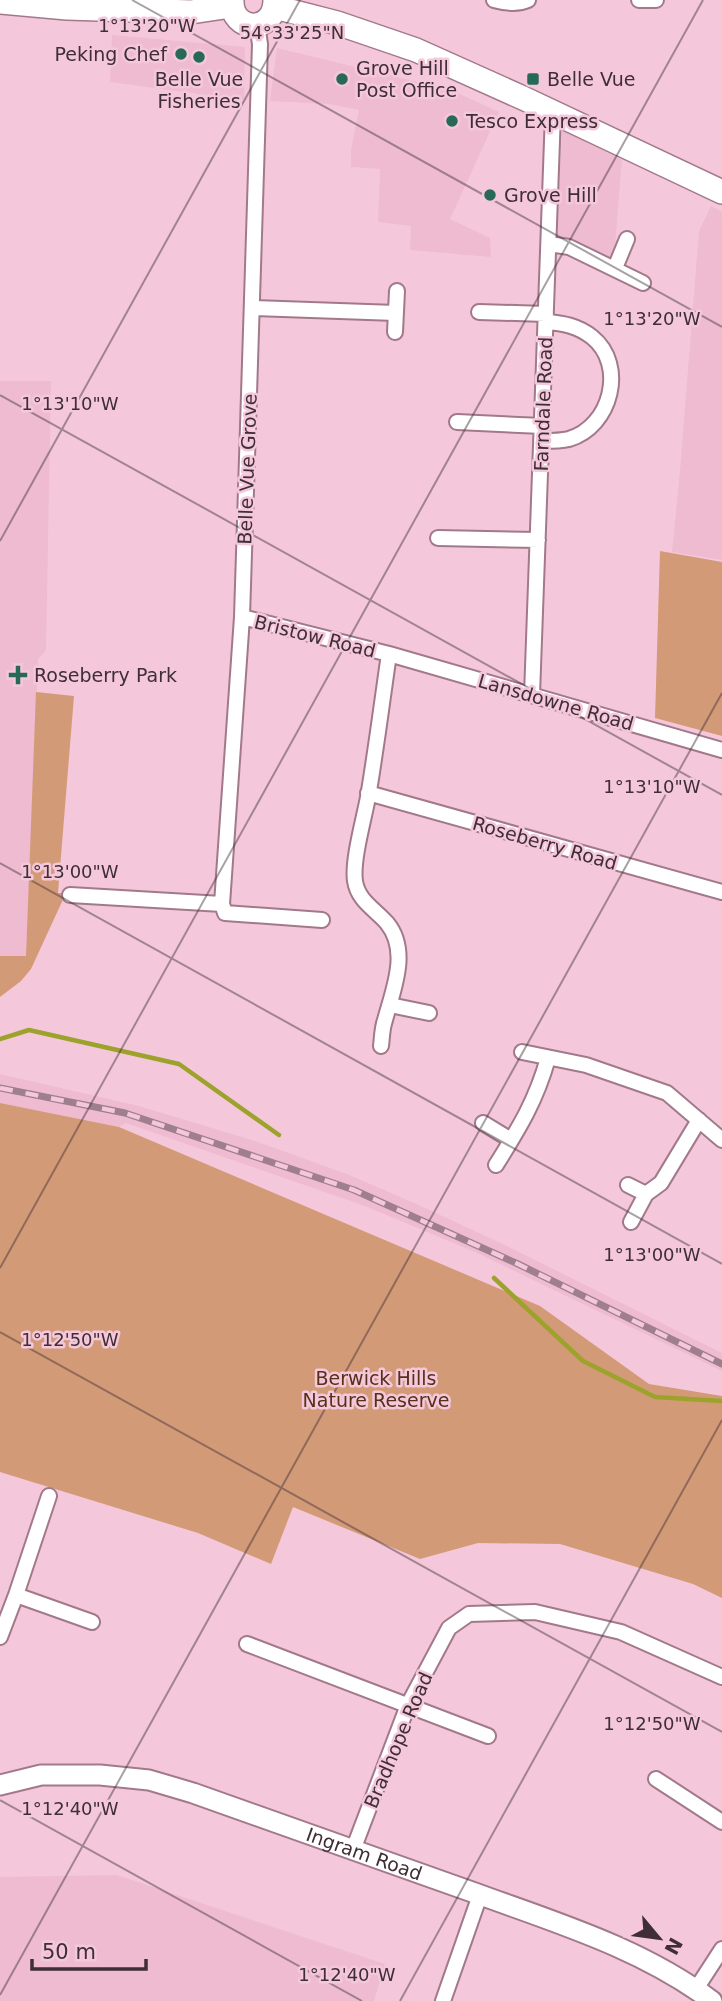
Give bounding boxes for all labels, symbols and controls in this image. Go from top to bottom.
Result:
text: 1°13'20"W [98,15,196,36]
text: 54°33'25"N [240,22,344,43]
place label: Peking Chef [54,43,168,65]
marker: Peking Chef [173,46,189,62]
marker: Belle Vue Fisheries [191,49,207,65]
place label: Grove Hill Post Office [356,57,457,101]
place label: Belle Vue Fisheries [155,68,243,112]
place label: Belle Vue [547,68,635,90]
marker: Grove Hill Post Office [334,71,350,87]
marker: Belle Vue [525,71,541,87]
place label: Tesco Express [465,110,598,132]
marker: Tesco Express [444,113,460,129]
place label: Grove Hill [504,184,597,206]
marker: Grove Hill [482,187,498,203]
text: 1°13'20"W [603,308,701,329]
street label: Farndale Road [530,336,556,472]
text: 1°13'10"W [21,393,119,414]
street label: Belle Vue Grove [233,393,261,545]
street label: Bristow Road [252,610,378,662]
place label: Roseberry Park [34,664,177,686]
marker: Roseberry Park [8,665,28,685]
street label: Lansdowne Road [476,669,636,735]
text: 1°13'10"W [603,776,701,797]
street label: Roseberry Road [470,812,620,874]
text: 1°13'00"W [21,861,119,882]
text: 1°13'00"W [603,1244,701,1265]
text: 1°12'50"W [21,1329,119,1350]
park label: Berwick Hills Nature Reserve [303,1367,449,1411]
street label: Bradhope Road [359,1669,437,1811]
text: 1°12'50"W [603,1713,701,1734]
text: 1°12'40"W [21,1798,119,1819]
street label: Ingram Road [303,1823,425,1884]
north arrow [624,1903,694,1973]
scale bar [32,1927,145,1971]
text: N [660,1934,687,1959]
text: 50 m [42,1940,96,1964]
text: 1°12'40"W [298,1964,396,1985]

